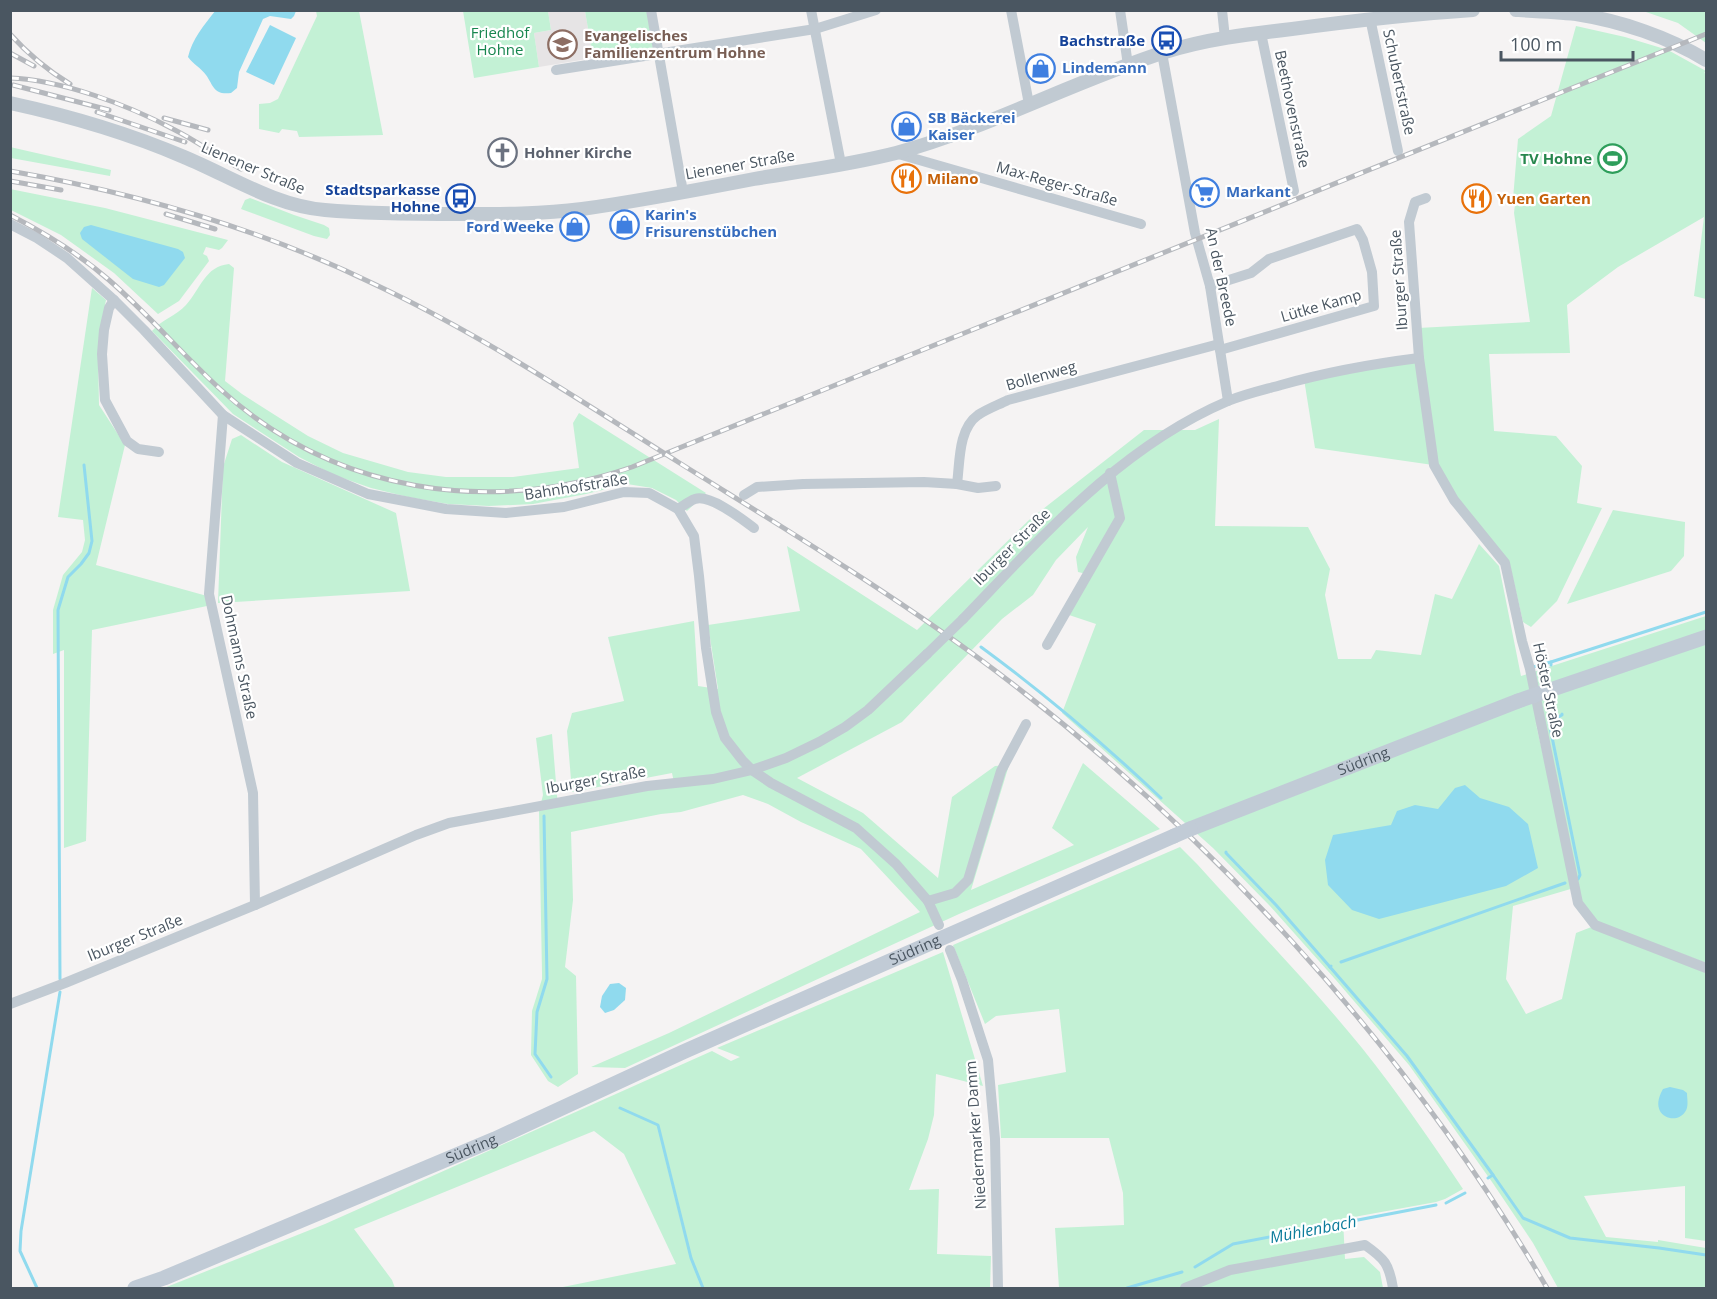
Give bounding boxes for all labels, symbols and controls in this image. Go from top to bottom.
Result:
park label: Friedhof Hohne [471,22,530,59]
scale bar [1501,24,1633,62]
place label: Evangelisches Familienzentrum Hohne [584,25,766,62]
bus stop icon: Bachstraße [1150,25,1182,57]
street label: Schubertstraße [1379,27,1421,137]
school or university icon: Evangelisches Familienzentrum Hohne [547,29,579,61]
place label: Bachstraße [1059,30,1145,50]
text: 100 m [1510,32,1562,56]
street label: Beethovenstraße [1271,48,1315,170]
shop icon: Lindemann [1025,52,1057,84]
place label: Lindemann [1062,57,1147,77]
place label: SB Bäckerei Kaiser [928,107,1016,144]
shop icon: SB Bäckerei Kaiser [891,111,923,143]
street label: Lienener Straße [198,136,308,198]
church icon: Hohner Kirche [487,137,519,169]
place label: Hohner Kirche [524,142,632,162]
sports icon: TV Hohne [1597,143,1629,175]
street label: Lienener Straße [683,145,796,184]
place label: TV Hohne [1520,148,1592,168]
street label: Max-Reger-Straße [994,156,1120,210]
restaurant icon: Milano [890,163,922,195]
place label: Milano [927,168,979,188]
supermarket icon: Markant [1189,176,1221,208]
place label: Stadtsparkasse Hohne [325,179,440,216]
place label: Markant [1226,181,1291,201]
bus stop icon: Stadtsparkasse Hohne [445,183,477,215]
restaurant icon: Yuen Garten [1460,183,1492,215]
place label: Yuen Garten [1497,188,1591,208]
place label: Karin's Frisurenstübchen [645,204,777,241]
shop icon: Karin's Frisurenstübchen [608,208,640,240]
shop icon: Ford Weeke [559,211,591,243]
place label: Ford Weeke [466,216,554,236]
street label: An der Breede [1202,226,1242,328]
street label: Iburger Straße [1385,229,1412,331]
street label: Lütke Kamp [1278,284,1363,326]
street label: Bollenweg [1003,355,1078,395]
street label: Bahnhofstraße [523,468,629,504]
street label: Iburger Straße [968,503,1054,589]
street label: Dohmanns Straße [217,593,263,721]
street label: Höster Straße [1529,640,1569,739]
street label: Südring [1334,741,1392,780]
street label: Iburger Straße [544,760,647,798]
street label: Iburger Straße [84,909,185,965]
street label: Südring [886,929,943,969]
street label: Niedermarker Damm [960,1060,990,1210]
street label: Südring [442,1128,500,1168]
water label: Mühlenbach [1268,1210,1358,1248]

